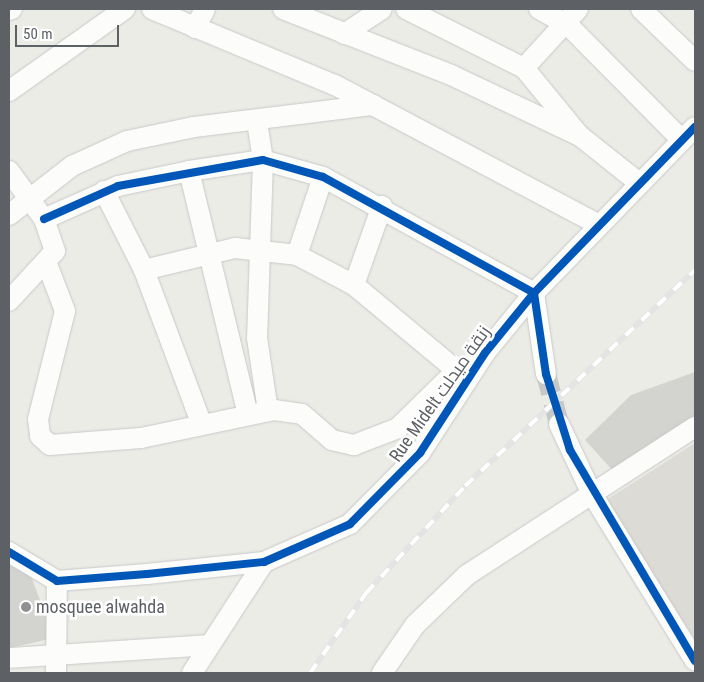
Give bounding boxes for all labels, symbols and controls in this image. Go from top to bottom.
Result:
scale bar [18,15,121,47]
text: 50 m [23,25,53,43]
street label: Rue Midelt زنقة ميدلت [385,322,495,466]
place label: mosquee alwahda [36,596,165,618]
marker: mosquee alwahda [20,601,32,613]

